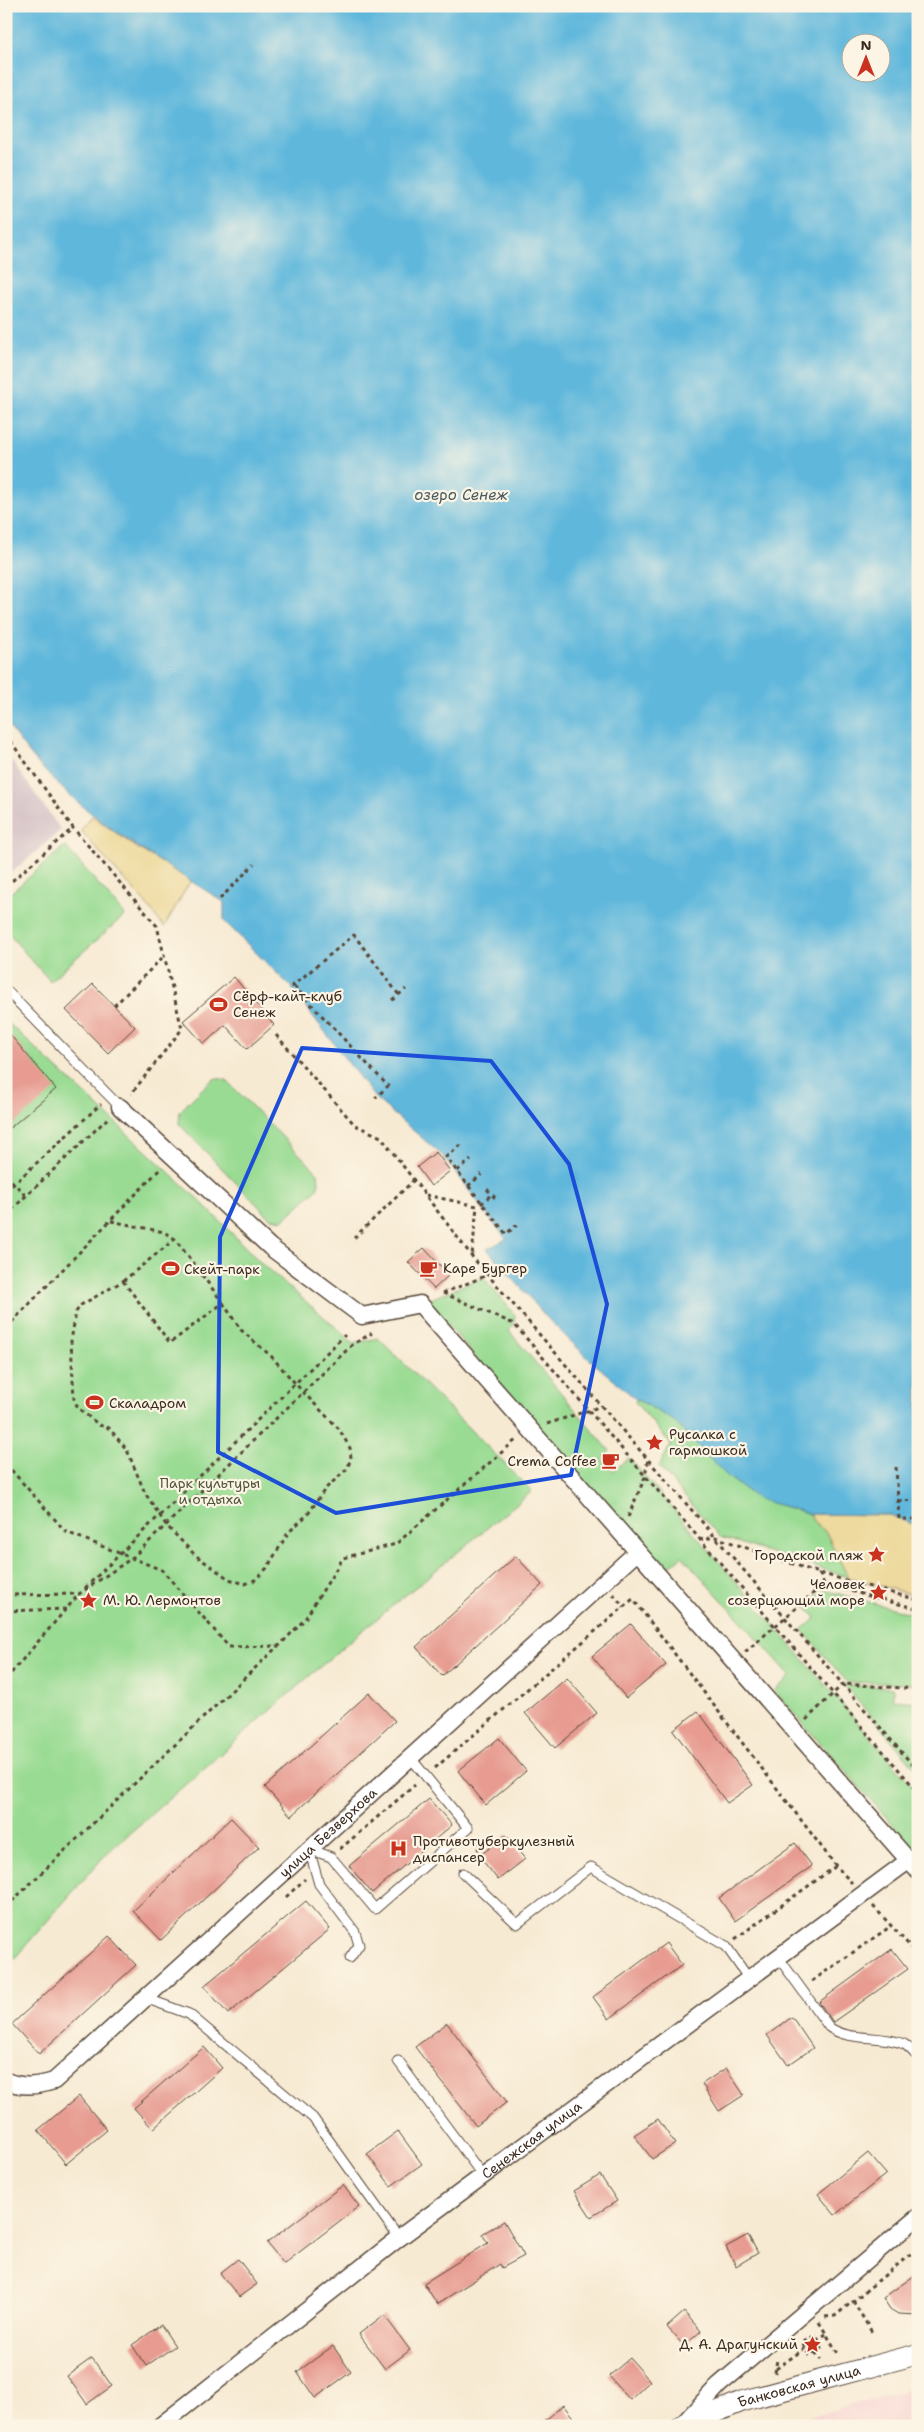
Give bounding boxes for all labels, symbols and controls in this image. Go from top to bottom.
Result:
north arrow [842,32,892,82]
text: N [860,36,872,54]
water label: озеро Сенеж [414,485,509,505]
place label: Сёрф-кайт-клуб Сенеж [233,987,342,1021]
sports icon: Сёрф-кайт-клуб Сенеж [209,994,229,1014]
cafe icon: Каре Бургер [419,1258,439,1278]
sports icon: Скейт-парк [160,1259,180,1279]
place label: Каре Бургер [443,1259,527,1277]
place label: Скейт-парк [184,1260,260,1278]
sports icon: Скаладром [85,1393,105,1413]
place label: Скаладром [109,1394,186,1412]
place label: Русалка с гармошкой [669,1425,747,1459]
place icon: Русалка с гармошкой [645,1432,665,1452]
cafe icon: Crema Coffee [601,1451,621,1471]
place label: Crema Coffee [508,1452,597,1470]
park label: Парк культуры и отдыха [160,1474,260,1508]
place icon: Городской пляж [867,1545,887,1565]
place label: Городской пляж [754,1546,864,1564]
place label: Человек созерцающий море [727,1575,866,1609]
place icon: Человек созерцающий море [869,1582,889,1602]
place icon: М. Ю. Лермонтов [79,1590,99,1610]
place label: М. Ю. Лермонтов [103,1591,221,1609]
street label: улица Безверхова [275,1783,381,1881]
place label: Противотуберкулезный диспансер [413,1832,575,1866]
hospital icon: Противотуберкулезный диспансер [389,1839,409,1859]
street label: Сенежская улица [478,2097,585,2183]
place icon: Д. А. Драгунский [802,2334,822,2354]
place label: Д. А. Драгунский [679,2335,798,2353]
street label: Банковская улица [735,2361,863,2411]

